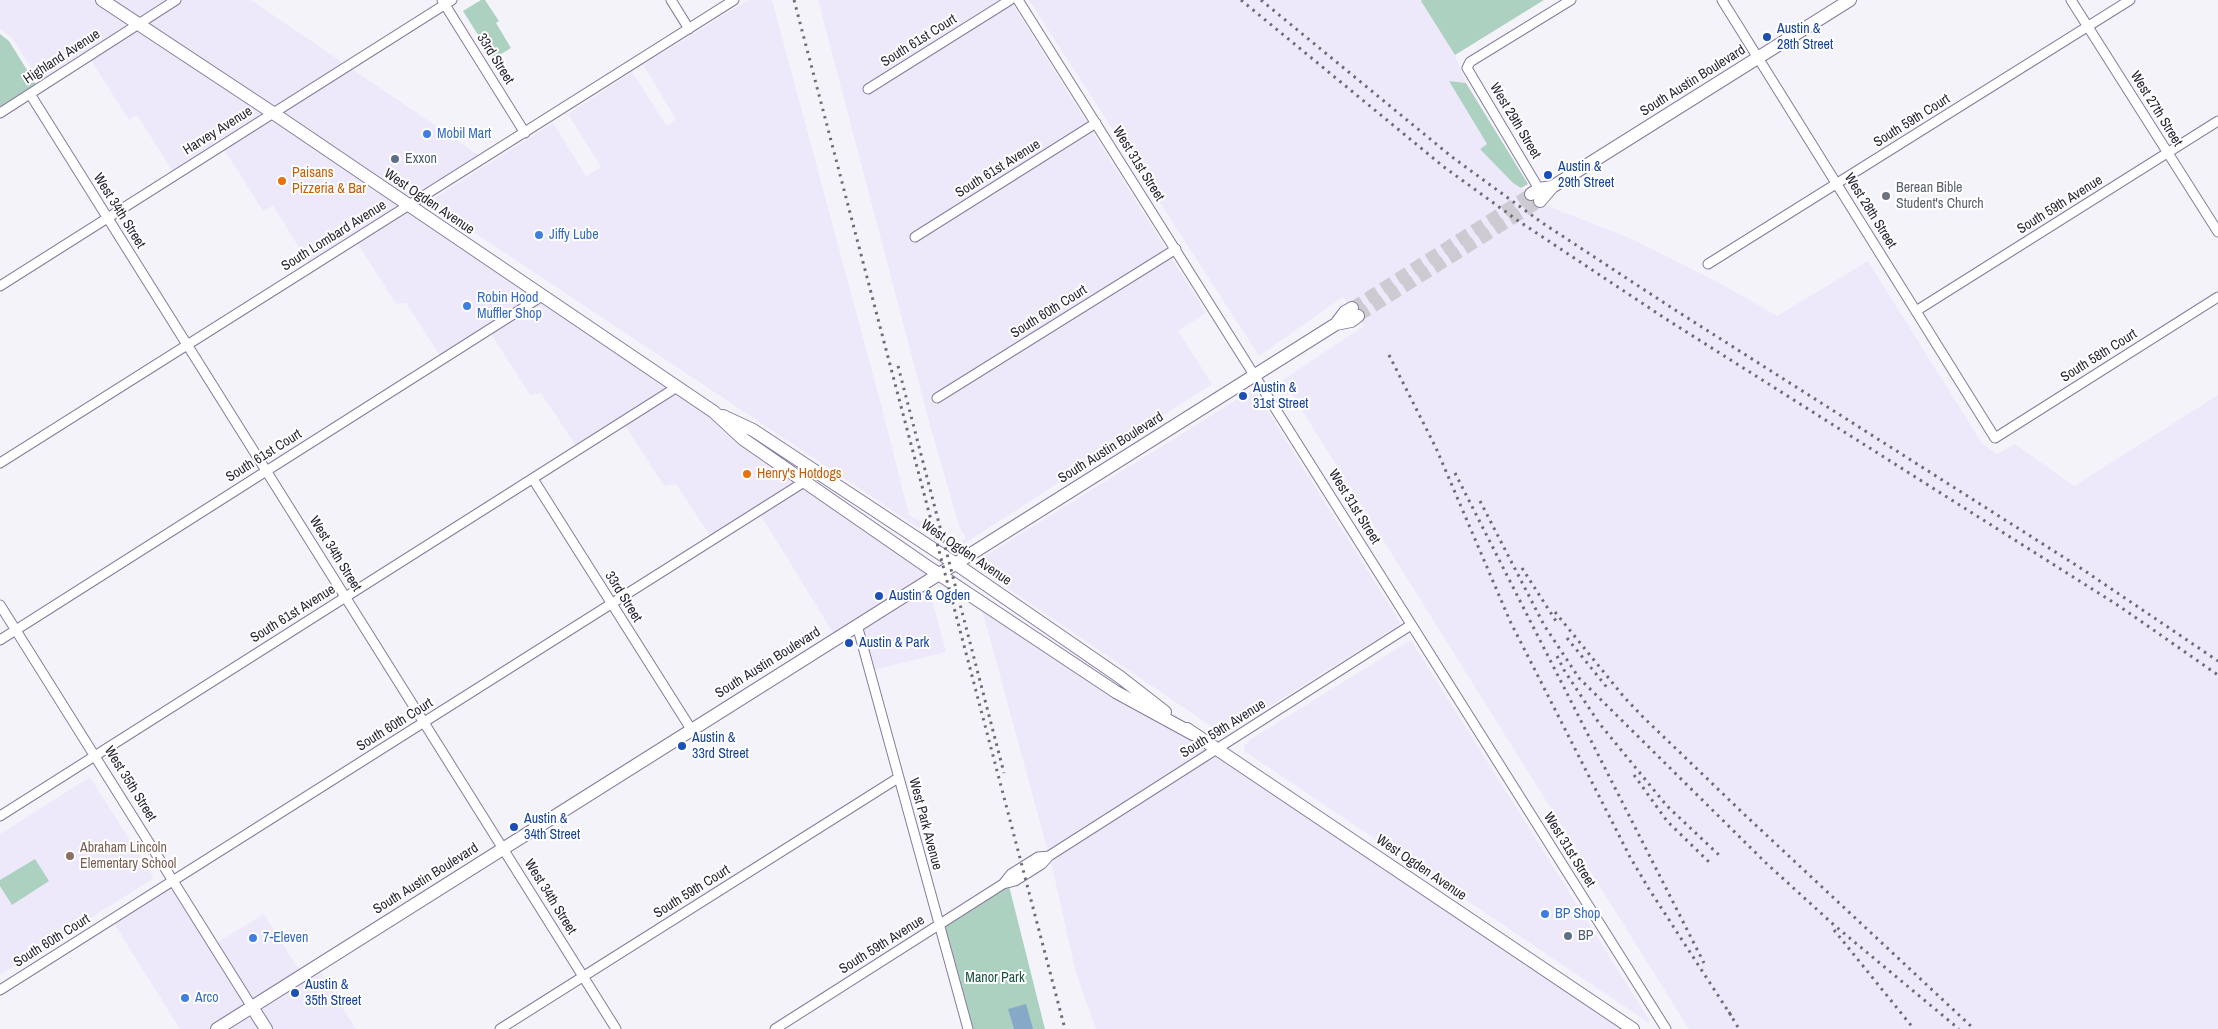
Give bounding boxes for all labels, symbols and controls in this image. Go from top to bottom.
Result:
street label: South 61st Court [878,11,960,71]
place label: Austin & 28th Street [1777,21,1833,54]
street label: Highland Avenue [21,26,103,88]
street label: 33rd Street [473,30,517,88]
marker: Austin & 28th Street [1761,31,1773,43]
street label: South Austin Boulevard [1637,42,1749,120]
street label: West 27th Street [2126,68,2186,150]
street label: West 29th Street [1486,80,1544,162]
street label: South 59th Court [1871,91,1953,151]
street label: Harvey Avenue [180,103,256,159]
street label: West 31st Street [1108,124,1168,204]
place label: Mobil Mart [437,126,491,142]
marker: Mobil Mart [421,128,433,140]
street label: South 61st Avenue [952,136,1044,202]
place label: Exxon [405,151,437,167]
marker: Exxon [389,153,401,165]
place label: Austin & 29th Street [1558,159,1614,192]
place label: Paisans Pizzeria & Bar [292,165,366,198]
street label: West Ogden Avenue [381,166,477,238]
marker: Austin & 29th Street [1542,169,1554,181]
street label: West 34th Street [89,170,149,252]
street label: West 28th Street [1840,170,1900,252]
street label: South 59th Avenue [2014,172,2106,238]
marker: Paisans Pizzeria & Bar [276,175,288,187]
place label: Berean Bible Student's Church [1896,180,1984,212]
marker: Berean Bible Student's Church [1880,190,1892,202]
street label: South Lombard Avenue [278,197,390,275]
place label: Jiffy Lube [549,227,599,243]
marker: Jiffy Lube [533,229,545,241]
street label: South 60th Court [1008,282,1090,342]
place label: Robin Hood Muffler Shop [477,290,542,322]
marker: Robin Hood Muffler Shop [461,300,473,312]
street label: South 58th Court [2058,326,2140,386]
place label: Austin & 31st Street [1253,380,1309,412]
marker: Austin & 31st Street [1237,390,1249,402]
street label: South Austin Boulevard [1055,409,1167,487]
street label: South 61st Court [223,426,305,486]
place label: Henry's Hotdogs [757,466,842,482]
street label: West 31st Street [1324,467,1384,547]
marker: Henry's Hotdogs [741,468,753,480]
street label: West 34th Street [305,513,365,595]
street label: West Ogden Avenue [918,517,1014,589]
street label: 33rd Street [601,568,645,626]
street label: South 61st Avenue [247,581,339,647]
place label: Austin & Ogden [889,588,970,604]
marker: Austin & Ogden [873,590,885,602]
street label: South Austin Boulevard [712,624,824,702]
place label: Austin & Park [859,635,929,651]
marker: Austin & Park [843,637,855,649]
street label: South 60th Court [354,695,436,755]
street label: South 59th Avenue [1177,696,1269,762]
place label: Austin & 33rd Street [692,730,749,762]
marker: Austin & 33rd Street [676,740,688,752]
street label: West 35th Street [100,743,160,825]
street label: West Park Avenue [905,776,945,872]
street label: West 31st Street [1539,810,1599,890]
place label: Austin & 34th Street [524,811,580,844]
marker: Austin & 34th Street [508,821,520,833]
street label: West Ogden Avenue [1373,832,1469,904]
place label: Abraham Lincoln Elementary School [80,840,176,872]
street label: South Austin Boulevard [370,840,482,918]
marker: Abraham Lincoln Elementary School [64,850,76,862]
street label: West 34th Street [520,856,580,938]
street label: South 59th Court [651,862,733,922]
place label: BP Shop [1555,906,1600,922]
marker: BP Shop [1539,908,1551,920]
street label: South 60th Court [11,911,93,971]
street label: South 59th Avenue [836,912,928,978]
place label: BP [1578,928,1593,944]
place label: 7-Eleven [263,930,308,946]
marker: BP [1562,930,1574,942]
marker: 7-Eleven [247,932,259,944]
park label: Manor Park [965,970,1025,986]
place label: Austin & 35th Street [305,977,361,1010]
marker: Austin & 35th Street [289,987,301,999]
place label: Arco [195,990,219,1006]
marker: Arco [179,992,191,1004]

